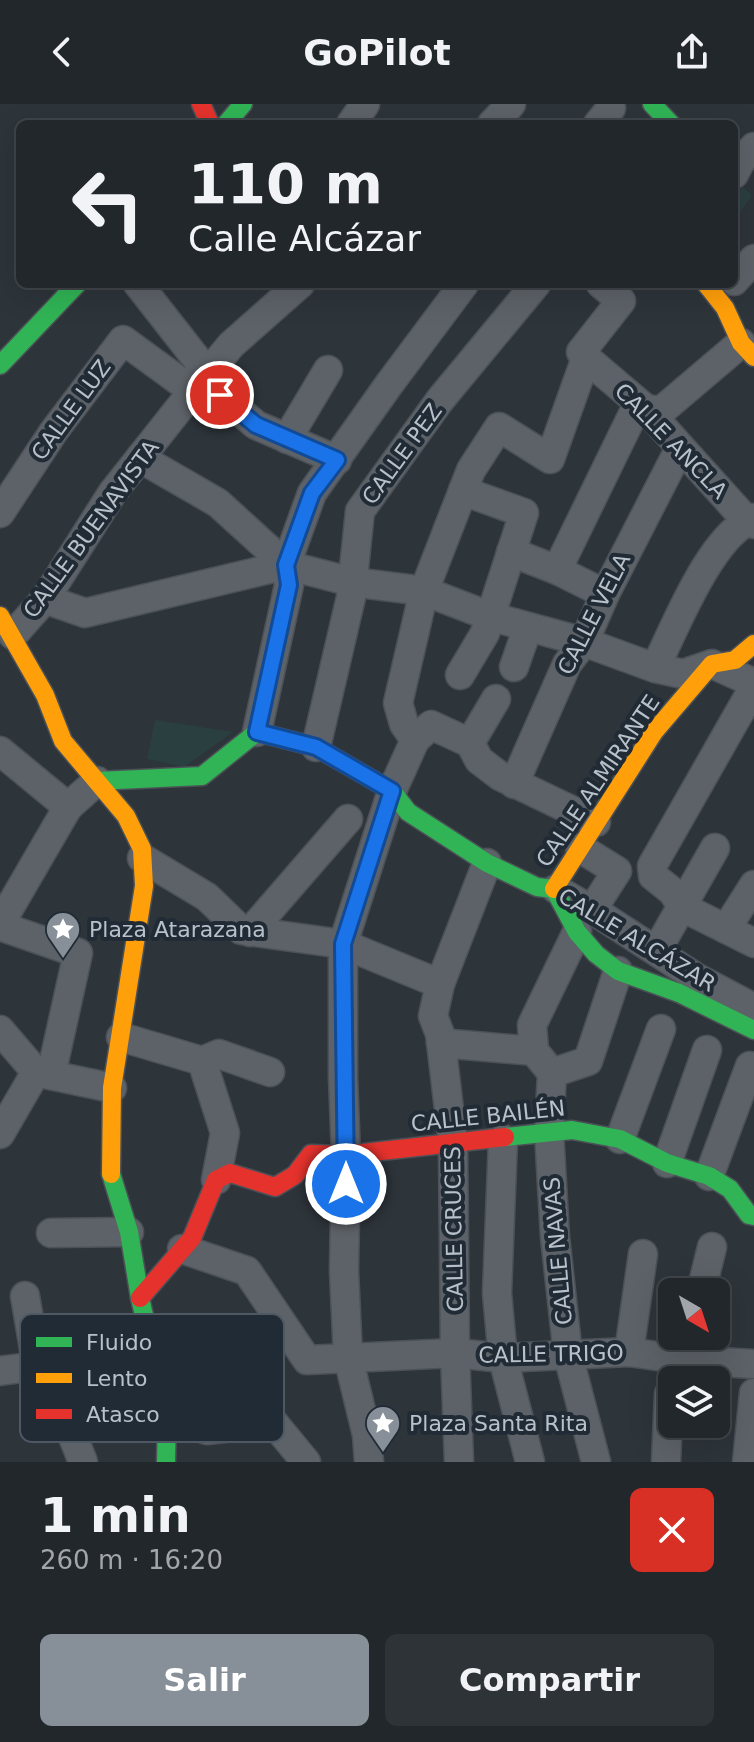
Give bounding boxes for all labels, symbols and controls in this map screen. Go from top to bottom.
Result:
icon: back [40,30,84,74]
icon: share [670,30,714,74]
text: GoPilot [303,32,451,73]
text: 110 m [188,151,383,216]
icon: left [56,152,160,256]
text: Calle Alcázar [188,218,421,259]
street label: CALLE LUZ [26,355,116,465]
pin [186,361,254,429]
icon: arrive [198,373,242,417]
street label: CALLE ANCLA [610,378,732,504]
street label: CALLE PEZ [357,399,447,509]
street label: CALLE BUENAVISTA [18,435,164,623]
street label: CALLE VELA [553,549,635,679]
street label: CALLE ALMIRANTE [531,690,665,872]
street label: CALLE ALCÁZAR [554,883,720,997]
place icon: Plaza Atarazana [44,910,82,960]
place label: Plaza Atarazana [89,917,266,942]
street label: CALLE BAILÉN [410,1095,566,1137]
position arrow [304,1142,388,1226]
street label: CALLE CRUCES [440,1146,468,1312]
street label: CALLE NAVAS [539,1176,577,1326]
north arrow [658,1278,730,1350]
map controls [658,1278,730,1438]
legend [20,1314,284,1442]
text: Fluido [86,1330,152,1355]
street label: CALLE TRIGO [478,1340,624,1368]
text: Lento [86,1366,147,1391]
button: layers [658,1366,730,1438]
text: Atasco [86,1402,160,1427]
place icon: Plaza Santa Rita [364,1404,402,1454]
place label: Plaza Santa Rita [409,1411,588,1436]
text: 1 min [40,1487,191,1543]
button: close [630,1488,714,1572]
text: 260 m · 16:20 [40,1545,223,1575]
button: Salir [40,1634,369,1726]
button: Compartir [385,1634,714,1726]

